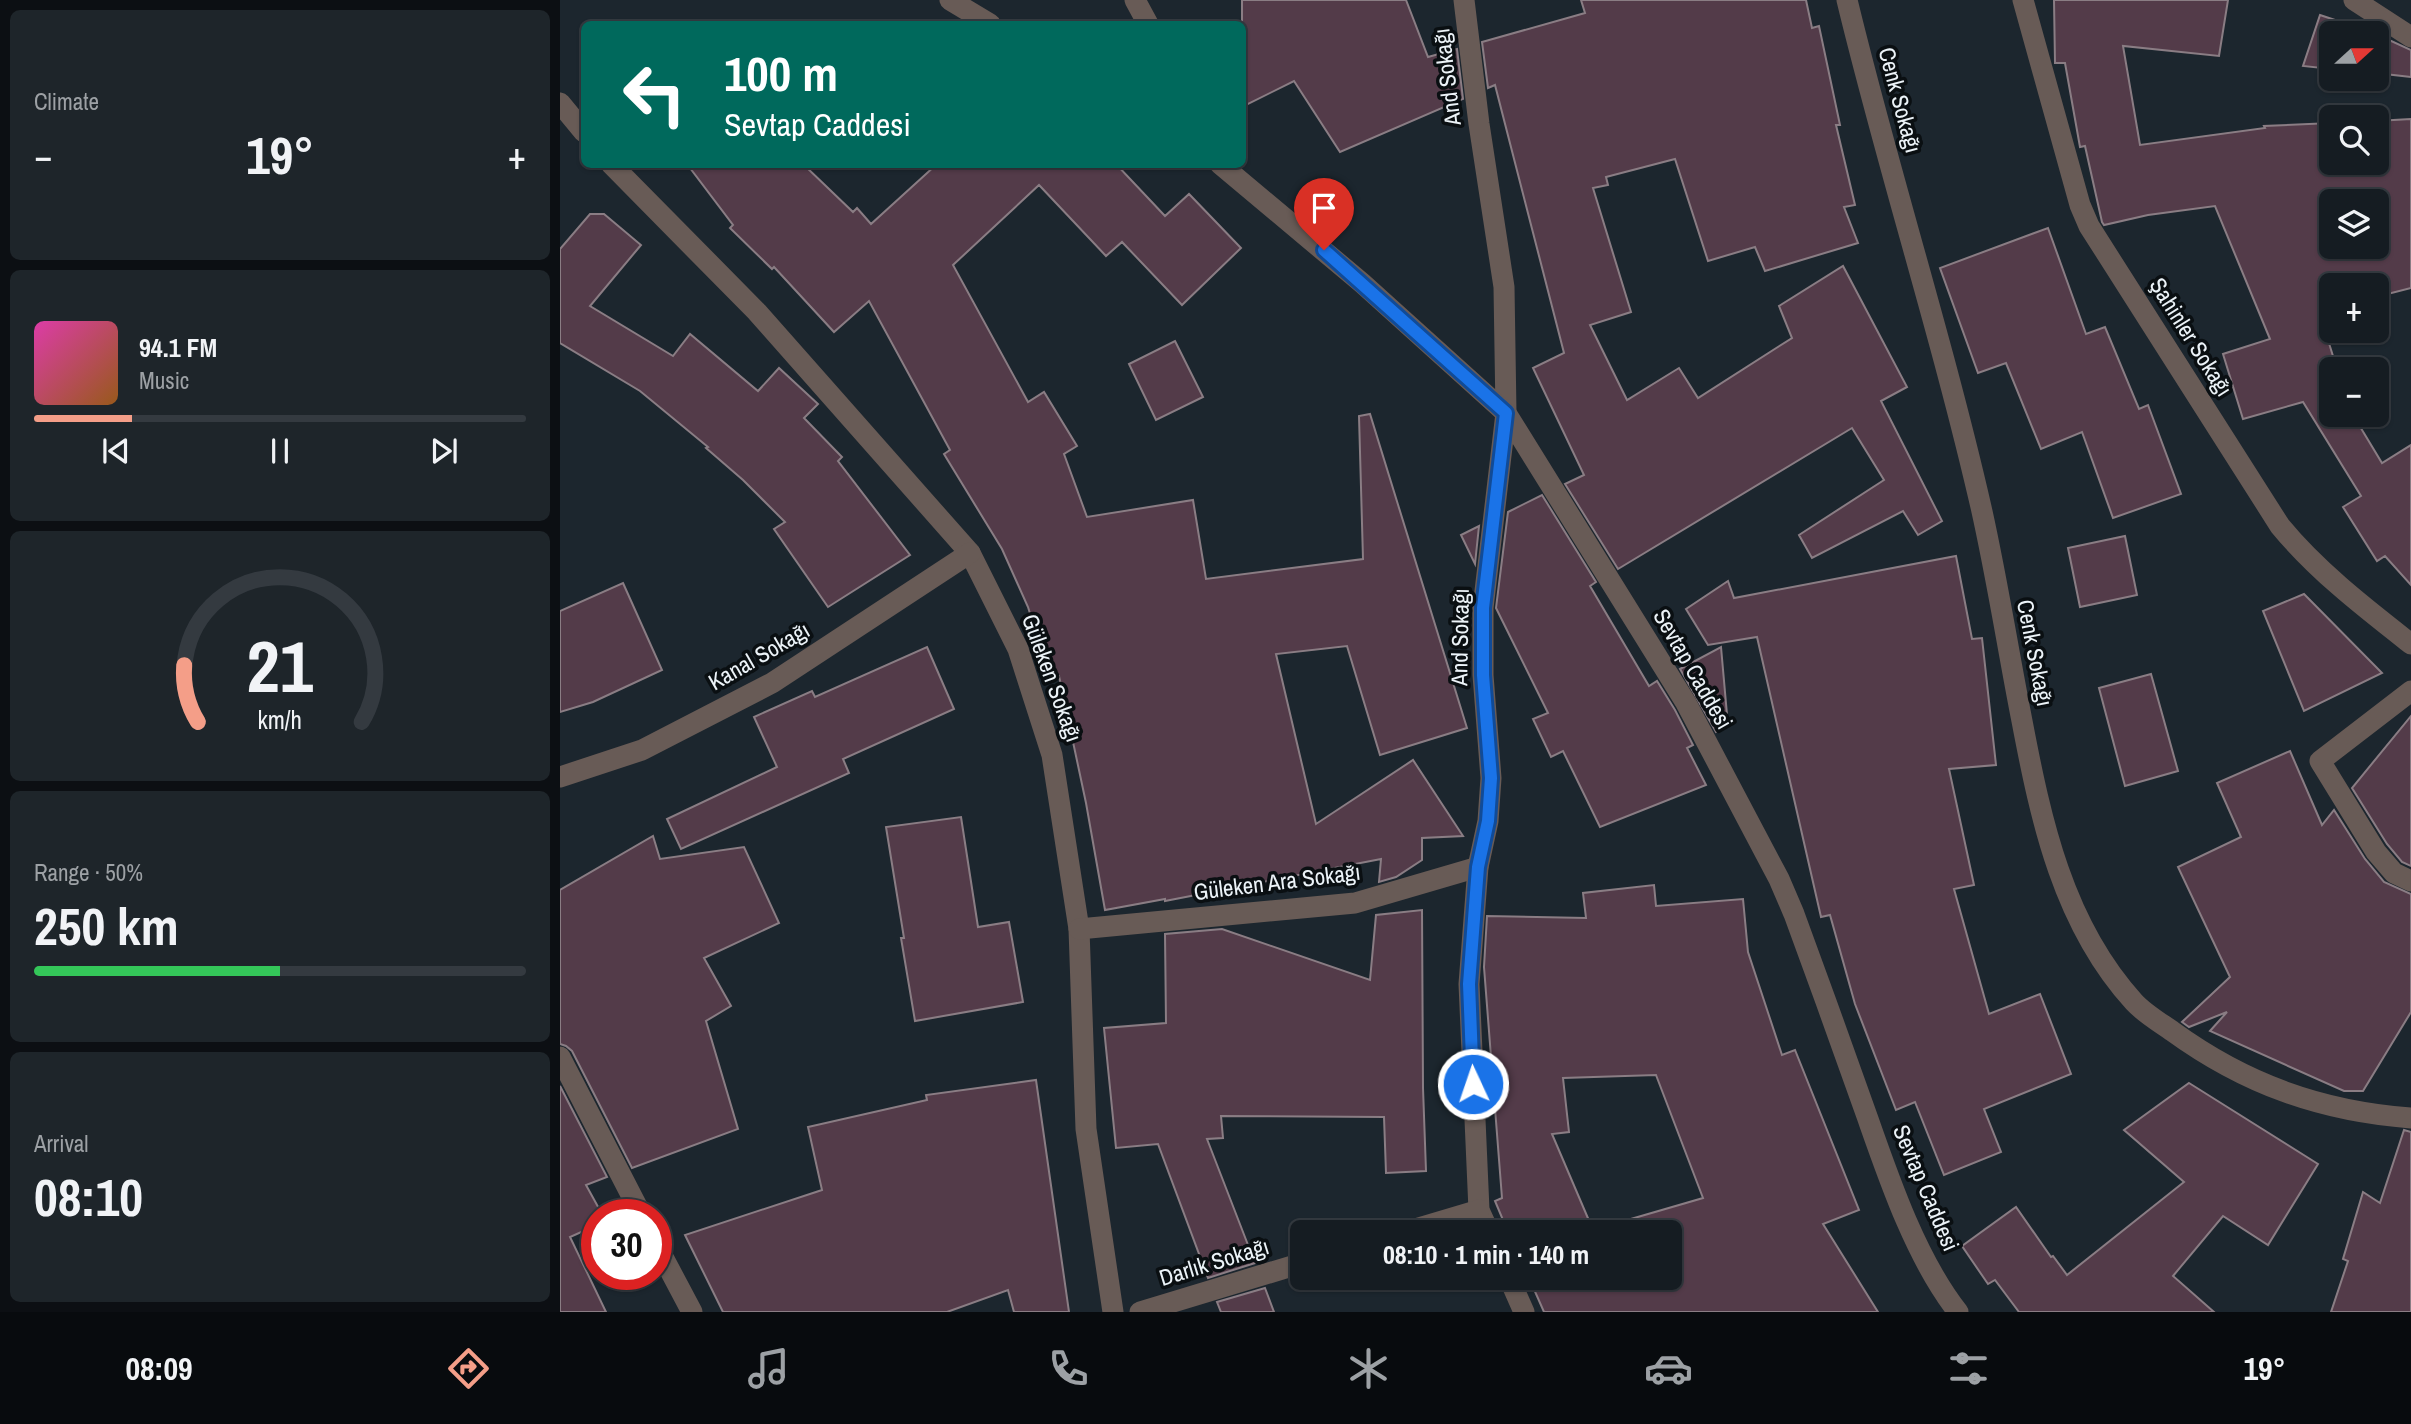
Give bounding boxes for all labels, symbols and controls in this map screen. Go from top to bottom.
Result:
north arrow [2319,21,2389,91]
map controls [2319,21,2389,427]
street label: And Sokağı [1425,27,1468,128]
text: 100 m [724,40,838,106]
street label: Cenk Sokağı [1872,44,1929,156]
icon: left [609,49,700,140]
text: Climate [34,86,99,117]
text: Sevtap Caddesi [724,103,911,146]
button: search [2319,105,2389,175]
text: 19° [246,120,314,190]
text: − [34,130,52,181]
text: + [508,130,526,181]
pin [1294,178,1354,250]
icon: arrive [1305,189,1343,227]
button: layers [2319,189,2389,259]
street label: Şahinler Sokağı [2143,272,2240,402]
button: + [2319,273,2389,343]
text: 94.1 FM [139,330,217,365]
button: − [2319,357,2389,427]
text: Music [139,365,189,396]
icon: previous [97,432,135,470]
icon: pause [261,432,299,470]
icon: next [425,432,463,470]
street label: And Sokağı [1443,588,1476,687]
street label: Cenk Sokağı [2010,597,2061,709]
street label: Sevtap Caddesi [1646,603,1740,735]
street label: Güleken Sokağı [1015,609,1090,746]
street label: Kanal Sokağı [702,614,815,697]
text: 21 [247,617,314,715]
text: km/h [258,703,302,737]
street label: Güleken Ara Sokağı [1192,856,1362,907]
text: Range · 50% [34,857,143,888]
text: 250 km [34,891,179,961]
position arrow [1436,1047,1510,1121]
street label: Sevtap Caddesi [1886,1120,1967,1256]
text: Arrival [34,1128,89,1159]
text: 08:10 [34,1162,143,1232]
speed limit sign: 30 [581,1199,672,1290]
street label: Darlık Sokağı [1155,1230,1273,1293]
text: 08:10 · 1 min · 140 m [1383,1237,1589,1272]
icon: directions [444,1344,493,1393]
icon: music [744,1344,793,1393]
icon: phone [1044,1344,1093,1393]
icon: climate [1344,1344,1393,1393]
icon: car [1644,1344,1693,1393]
icon: filters [1944,1344,1993,1393]
text: 08:09 [125,1347,193,1390]
text: 19° [2243,1347,2285,1390]

